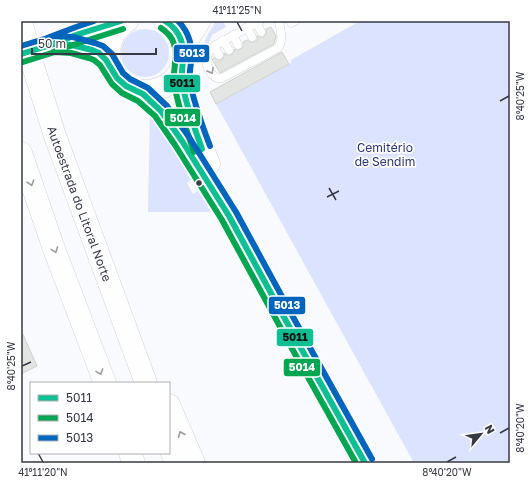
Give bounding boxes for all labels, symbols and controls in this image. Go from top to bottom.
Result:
text: 41°11'25"N [212,4,262,16]
scale bar [32,30,156,56]
text: 50 m [38,36,66,51]
line badge: 5013 [173,44,210,63]
text: 5013 [179,46,205,59]
one-way arrow [207,67,214,74]
text: 8°40'25"W [514,71,526,120]
line badge: 5011 [163,74,201,93]
text: 5011 [169,76,195,89]
line badge: 5014 [164,108,201,127]
text: 5014 [170,111,196,124]
street label: Autoestrada do Litoral Norte [45,124,115,283]
park label: Cemitério de Sendim [355,140,415,169]
unlabelled marker [194,178,204,188]
one-way arrow [26,180,35,187]
one-way arrow [50,246,58,253]
line badge: 5013 [268,296,306,315]
text: 5013 [274,298,300,311]
line badge: 5011 [276,328,314,347]
text: 5011 [282,330,308,343]
text: 8°40'25"W [5,341,17,390]
line badge: 5014 [283,358,321,377]
text: 5014 [289,360,315,373]
one-way arrow [96,368,104,375]
legend [30,382,170,454]
text: 5011 [66,390,92,405]
text: 8°40'20"W [514,403,526,453]
text: 5014 [66,410,94,425]
north arrow [461,414,501,454]
text: N [482,422,498,436]
text: 5013 [66,430,93,445]
one-way arrow [178,431,186,439]
text: 41°11'20"N [18,466,68,478]
text: 8°40'20"W [422,466,472,478]

